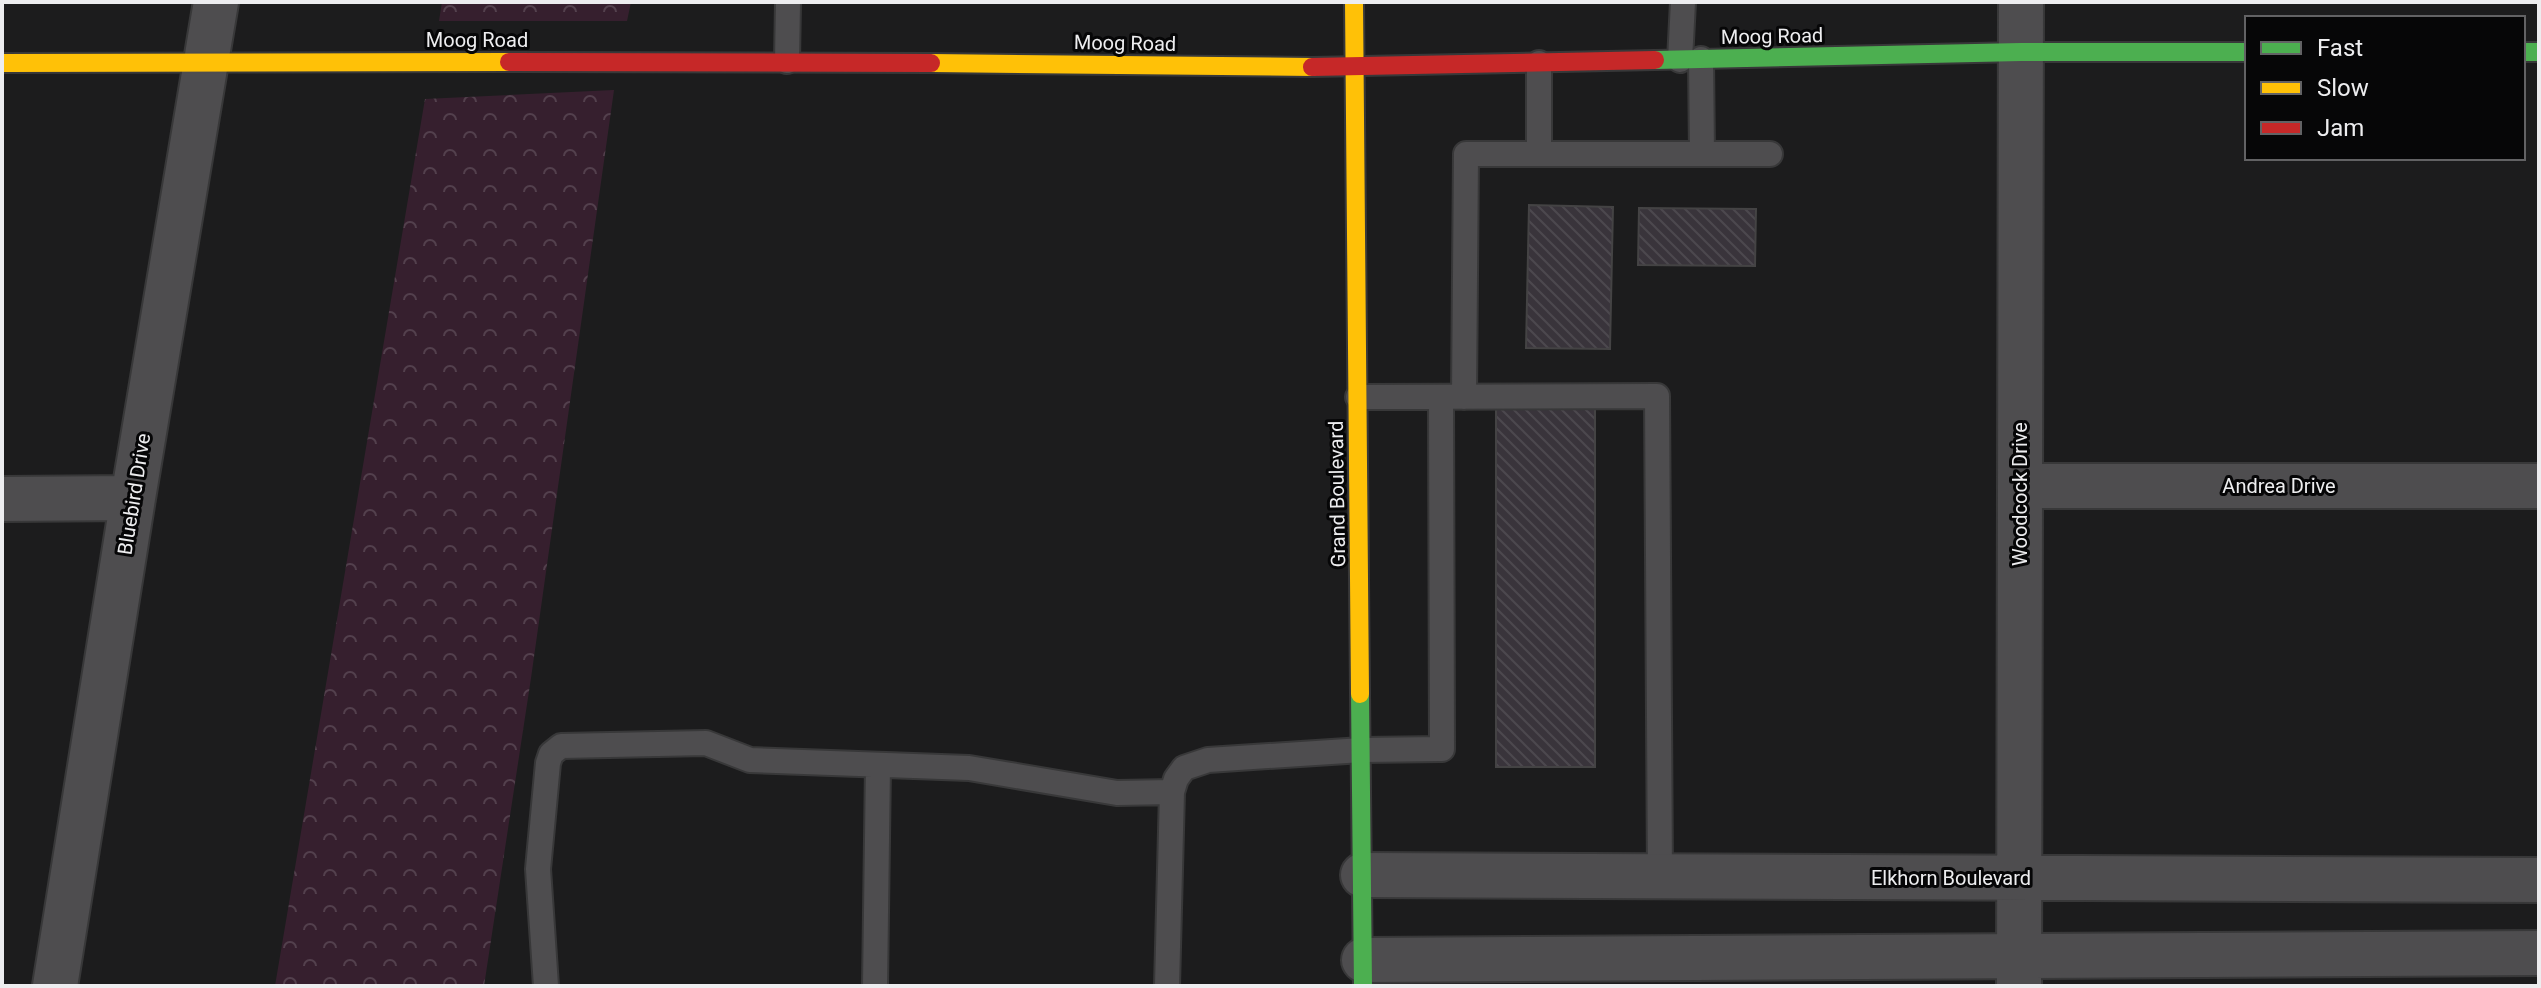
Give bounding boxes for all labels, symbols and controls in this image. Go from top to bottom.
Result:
legend [2245,16,2525,160]
street label: Moog Road [1721,23,1823,49]
street label: Moog Road [426,28,528,52]
street label: Moog Road [1074,30,1176,56]
text: Fast [2317,34,2363,62]
text: Slow [2317,74,2369,102]
text: Jam [2317,114,2364,142]
street label: Grand Boulevard [1324,420,1350,568]
street label: Woodcock Drive [2008,422,2032,566]
street label: Bluebird Drive [113,431,155,557]
street label: Andrea Drive [2222,474,2336,498]
street label: Elkhorn Boulevard [1871,866,2031,890]

